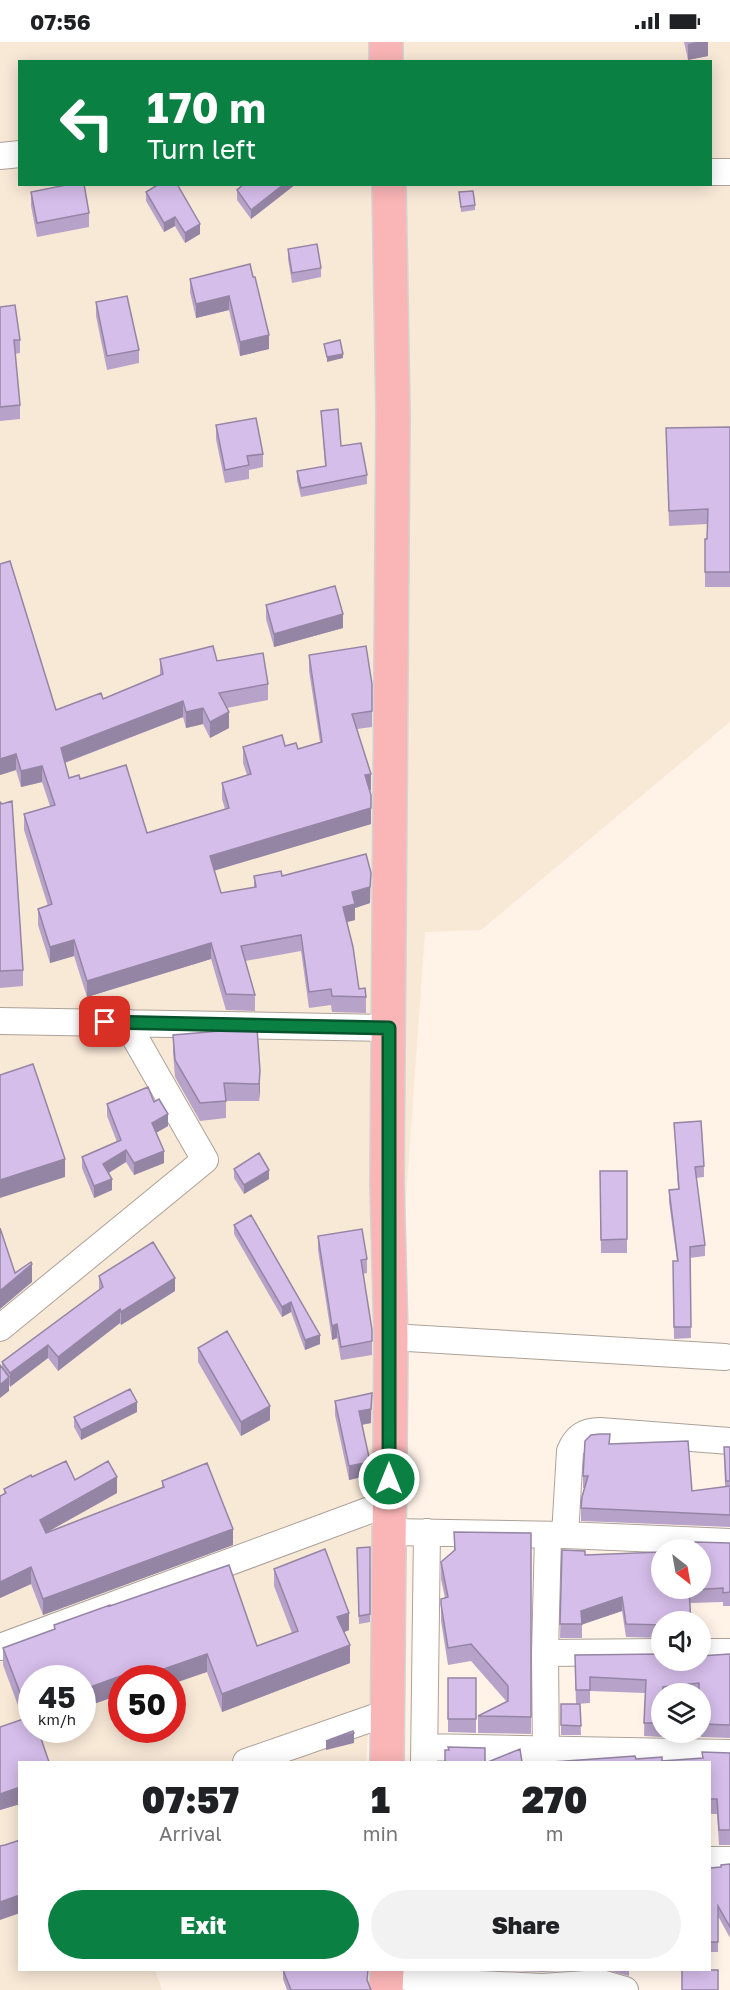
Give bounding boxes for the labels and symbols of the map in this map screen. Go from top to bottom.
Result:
pin [79,996,130,1047]
position arrow [357,1447,421,1511]
north arrow [651,1539,711,1599]
speed limit sign: 50 [108,1665,186,1743]

